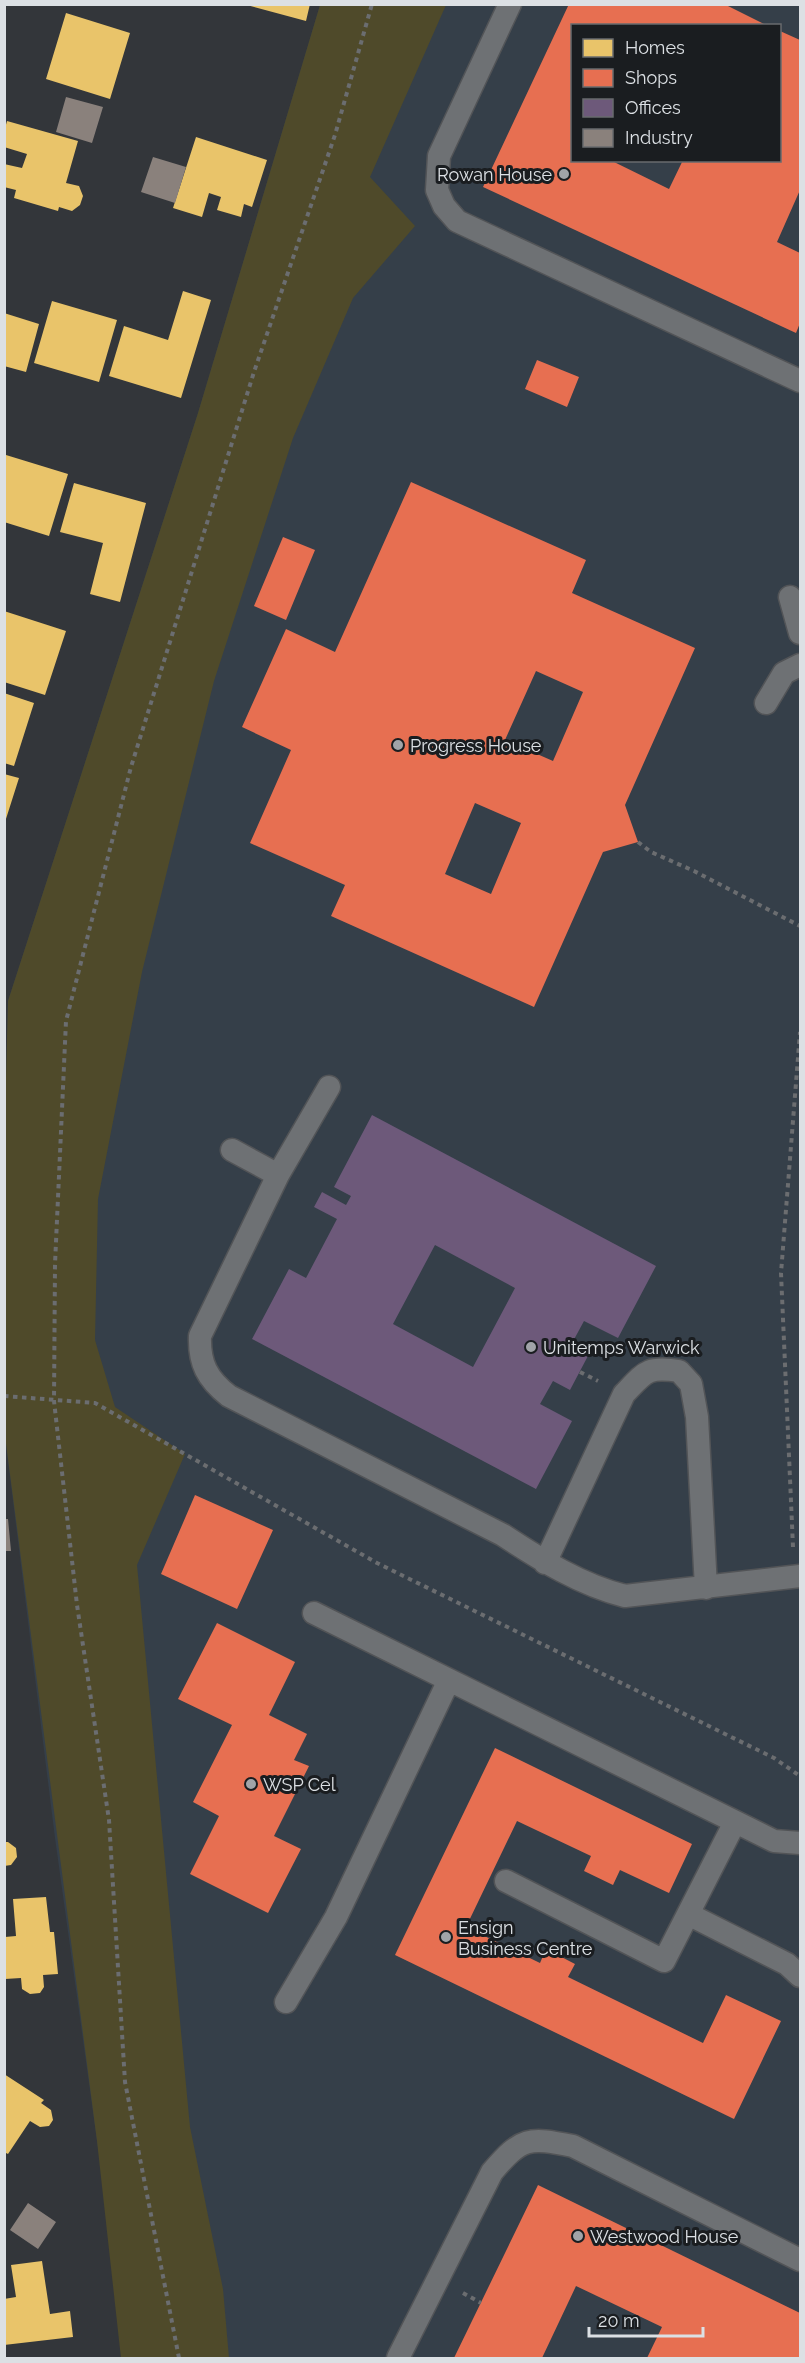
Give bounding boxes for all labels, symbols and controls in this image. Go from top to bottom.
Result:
legend [571,24,781,162]
text: Homes [625,37,685,58]
text: Shops [625,67,677,88]
text: Offices [625,97,681,118]
text: Industry [625,127,693,148]
place label: Rowan House [437,164,552,185]
marker: Rowan House [557,167,571,181]
place label: Progress House [410,735,542,756]
marker: Progress House [391,738,405,752]
place label: Unitemps Warwick [543,1337,700,1358]
marker: Unitemps Warwick [524,1340,538,1354]
place label: WSP Cel [263,1774,336,1795]
marker: WSP Cel [244,1777,258,1791]
place label: Ensign Business Centre [458,1917,593,1959]
marker: Ensign Business Centre [439,1930,453,1944]
place label: Westwood House [590,2226,739,2247]
marker: Westwood House [571,2229,585,2243]
scale bar [589,2300,703,2338]
text: 20 m [598,2310,640,2331]

